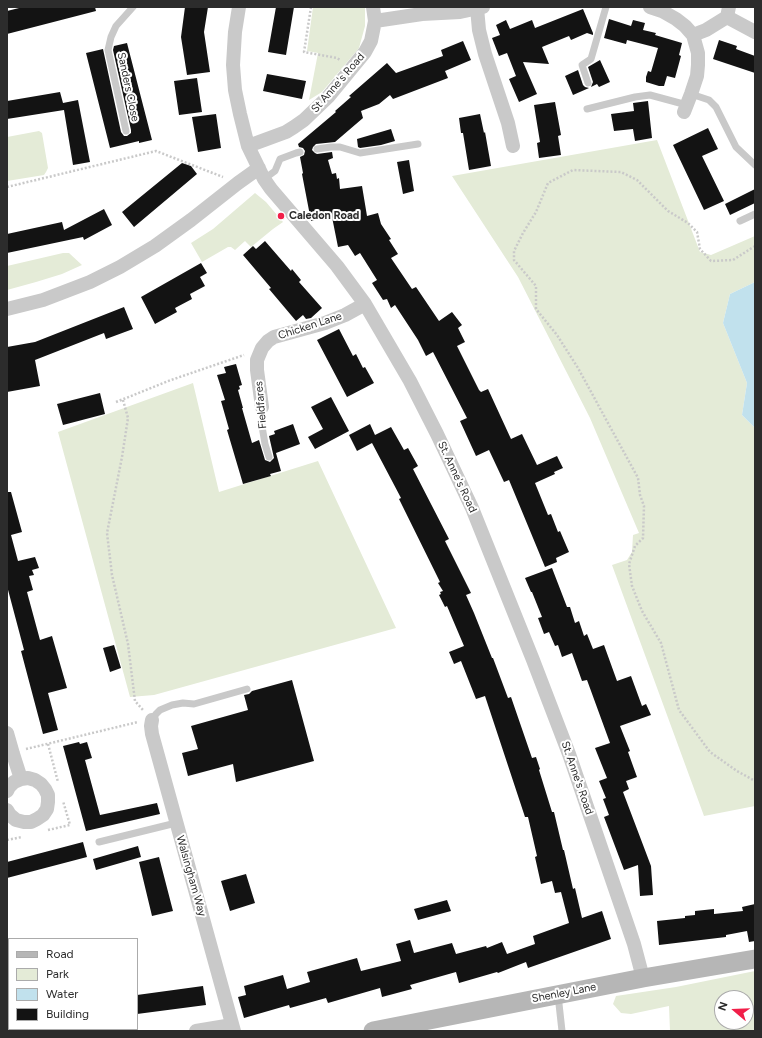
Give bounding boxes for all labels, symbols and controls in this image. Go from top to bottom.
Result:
street label: St Anne's Road [309,50,367,116]
street label: Sanders Close [114,51,142,123]
place label: Caledon Road [289,209,359,223]
marker: Caledon Road [276,211,286,221]
street label: Chicken Lane [277,310,343,342]
street label: Fieldfares [252,381,270,429]
street label: St. Anne's Road [435,439,479,515]
street label: St. Anne's Road [558,739,596,817]
street label: Walsingham Way [173,834,209,918]
legend [8,938,138,1030]
text: Road [46,947,74,961]
text: Park [46,967,69,981]
street label: Shenley Lane [531,980,597,1006]
text: Water [46,987,78,1001]
north arrow [714,990,754,1030]
text: N [716,1000,731,1012]
text: Building [46,1007,89,1021]

